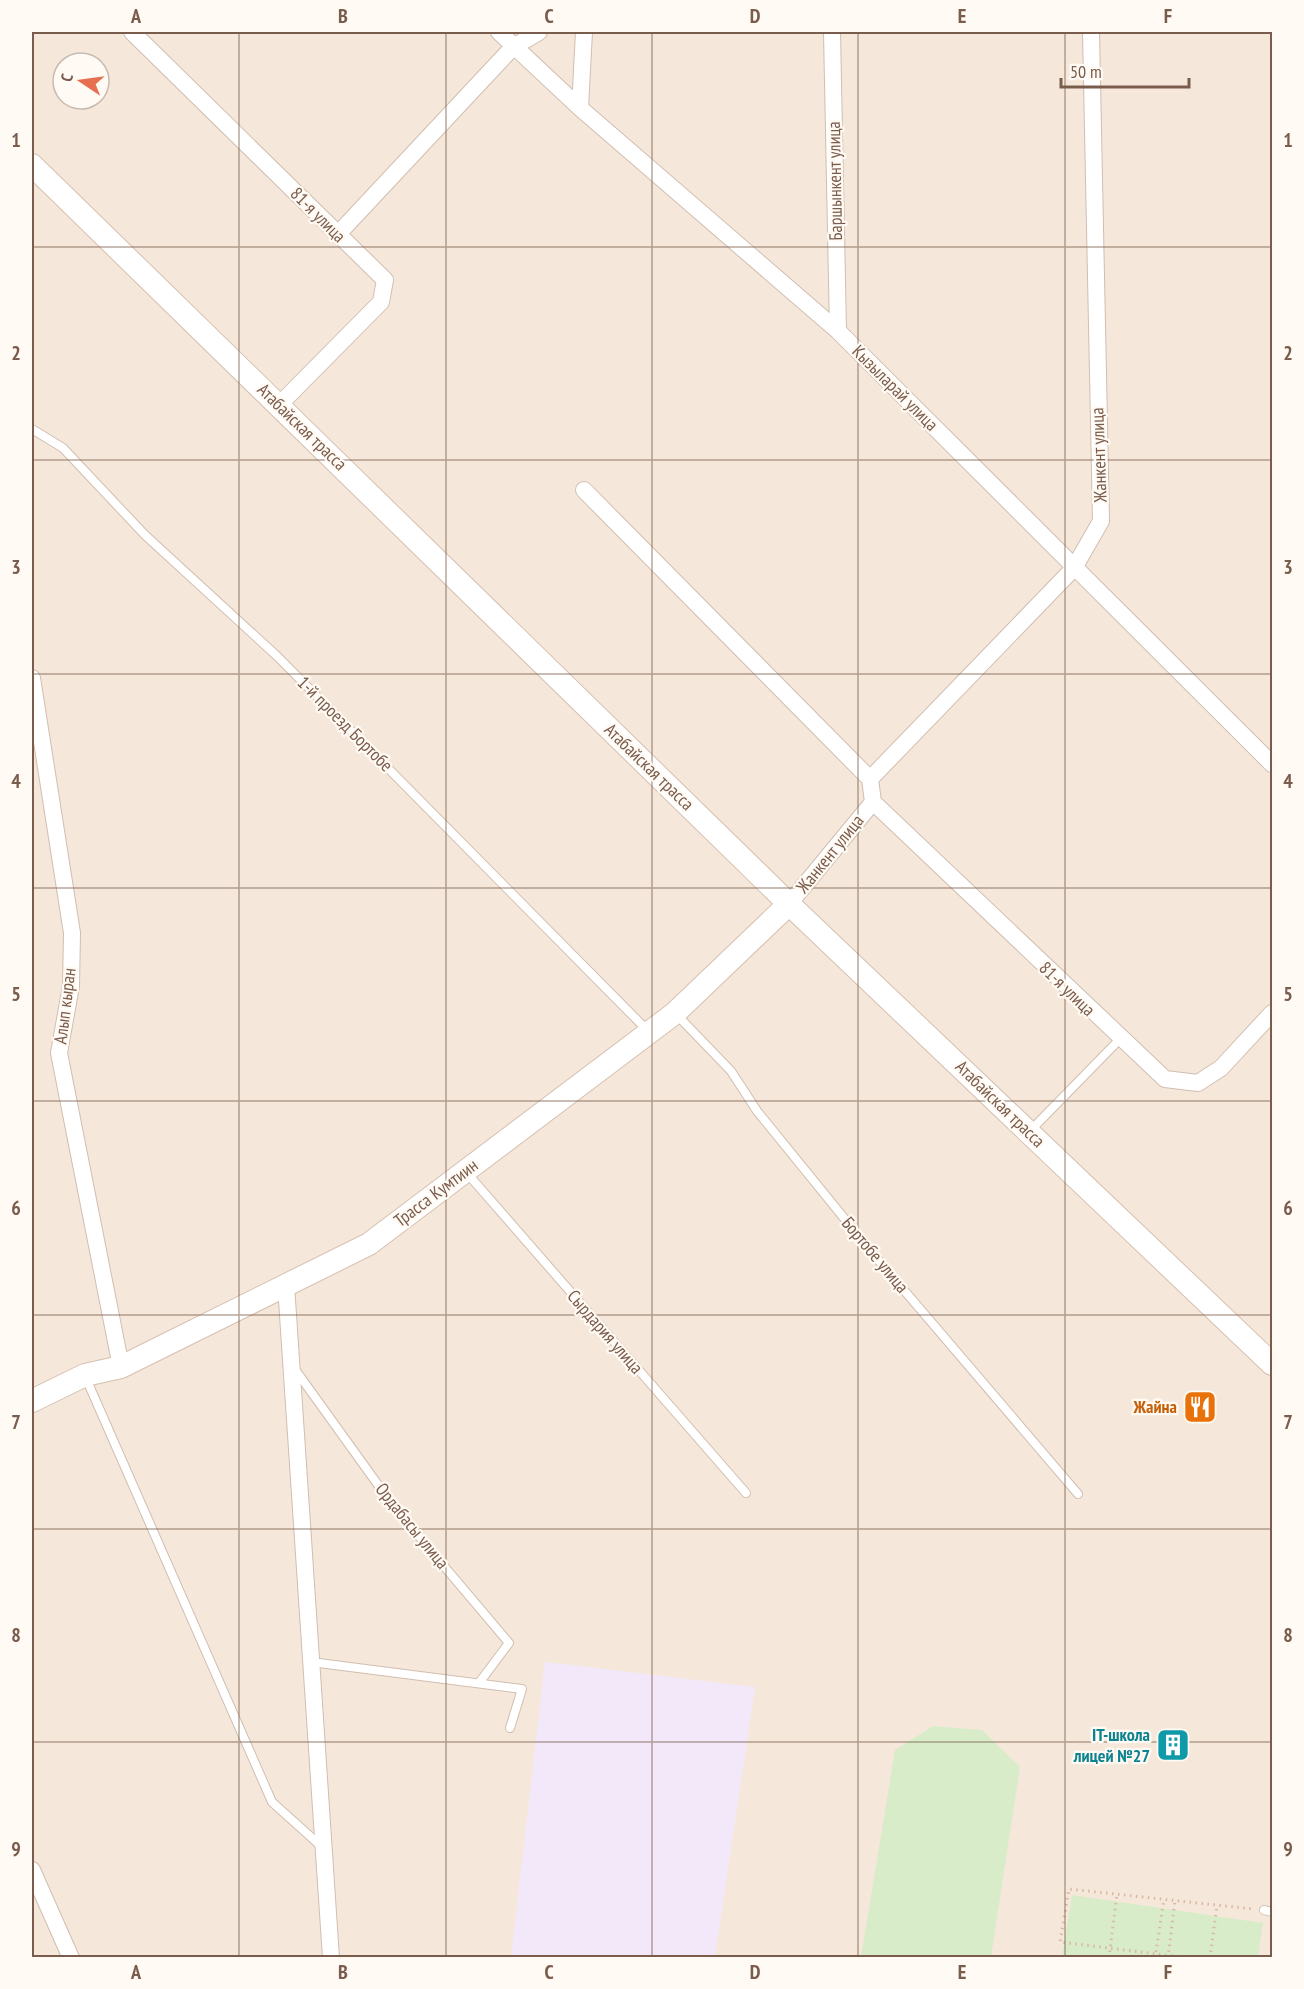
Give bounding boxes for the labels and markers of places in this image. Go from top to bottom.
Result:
restaurant icon: Жайна [1182,1389,1218,1425]
place label: Жайна [1132,1395,1177,1418]
place label: IT-школа лицей №27 [1073,1723,1150,1767]
building icon: IT-школа лицей №27 [1155,1727,1191,1763]

